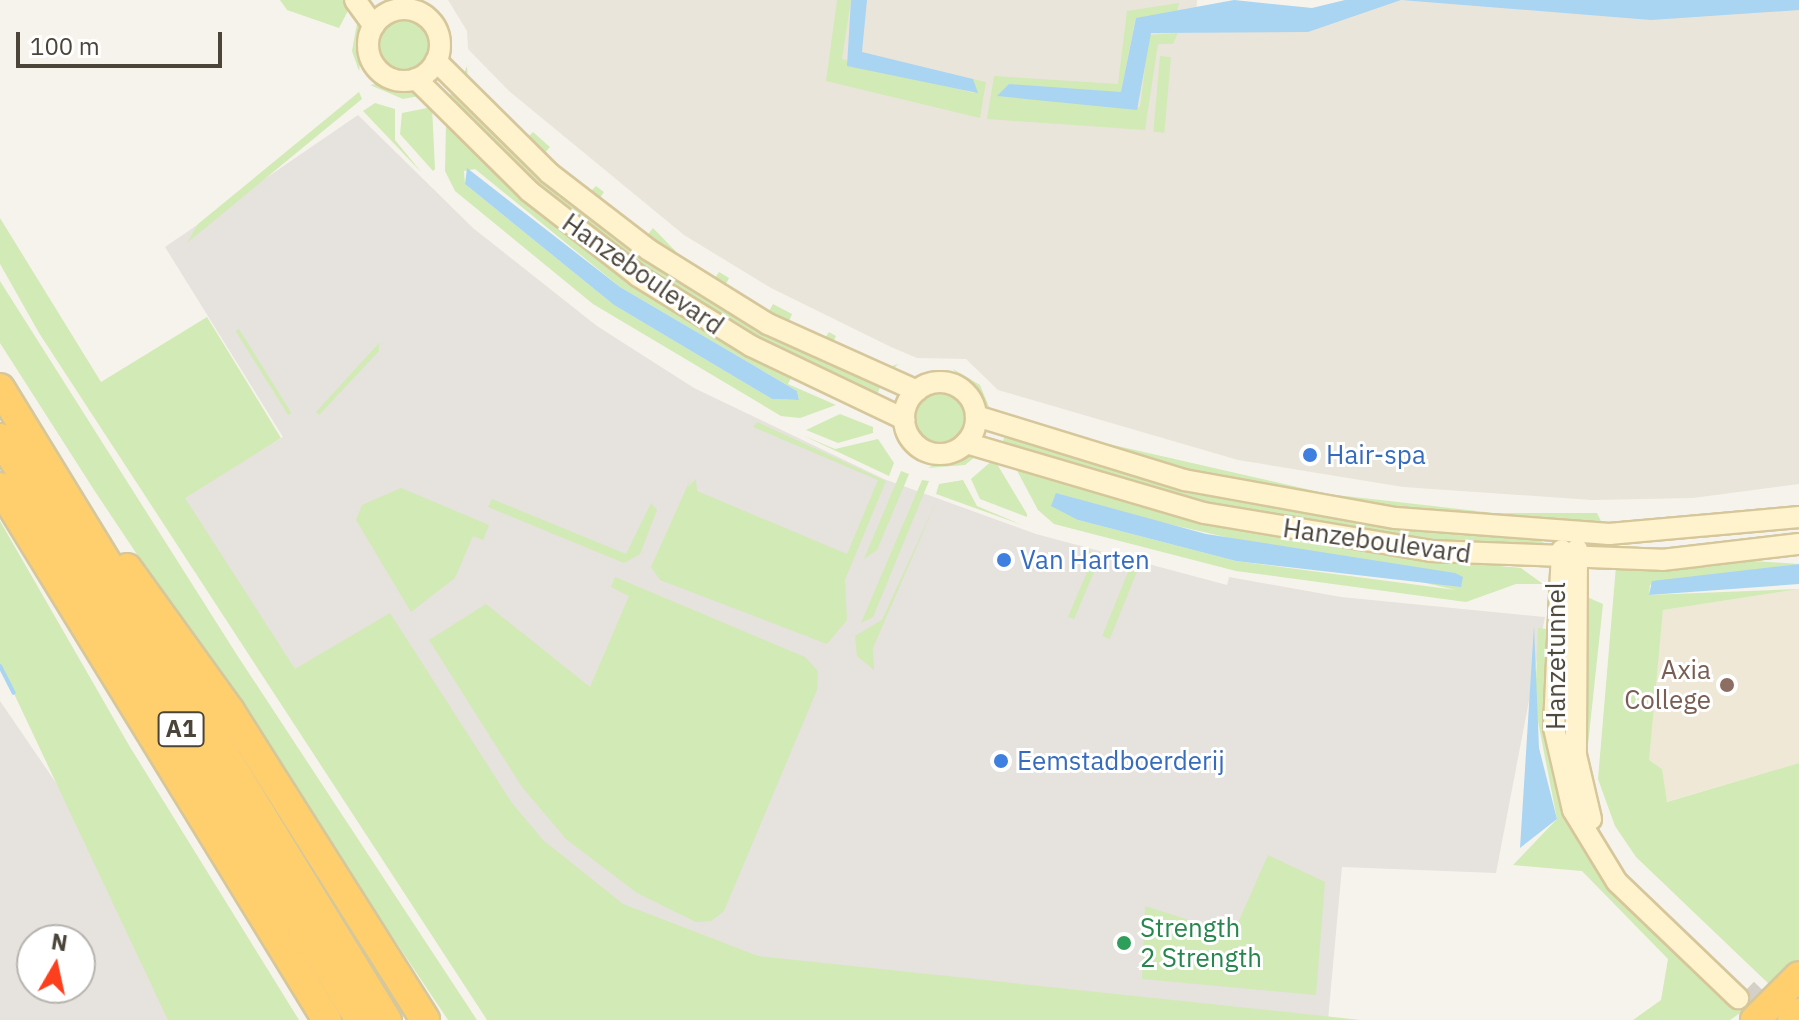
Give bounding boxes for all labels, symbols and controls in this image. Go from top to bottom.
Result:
scale bar [20,16,226,66]
text: 100 m [30,30,100,62]
street label: Hanzeboulevard [556,207,730,341]
place label: Hair-spa [1326,439,1426,471]
marker: Hair-spa [1301,446,1319,464]
street label: Hanzeboulevard [1281,512,1473,570]
place label: Van Harten [1020,544,1150,576]
marker: Van Harten [995,551,1013,569]
street label: Hanzetunnel [1540,582,1572,730]
place label: Axia College [1624,654,1711,716]
marker: Axia College [1718,676,1736,694]
road number: A1 [157,709,205,749]
place label: Eemstadboerderij [1017,745,1225,777]
marker: Eemstadboerderij [992,752,1010,770]
place label: Strength 2 Strength [1140,912,1262,974]
north arrow [16,924,96,1004]
text: N [49,926,70,957]
marker: Strength 2 Strength [1115,934,1133,952]

